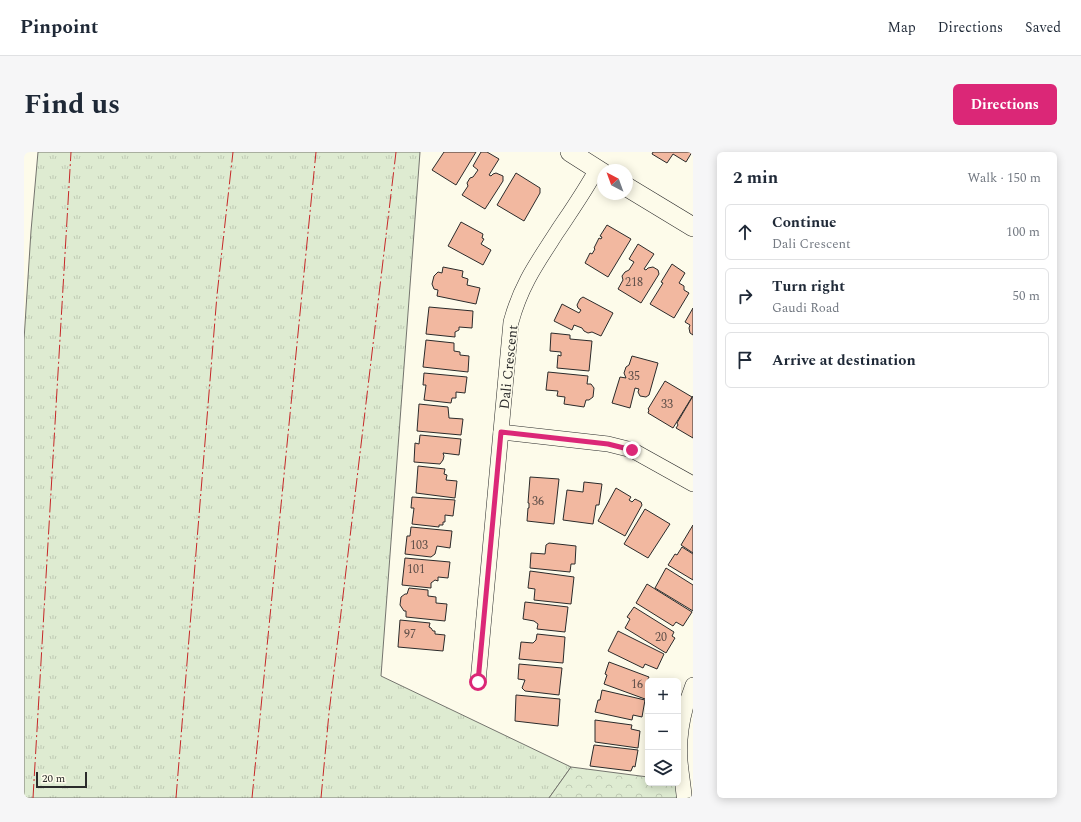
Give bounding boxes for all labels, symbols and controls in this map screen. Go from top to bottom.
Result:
text: Pinpoint [20,13,98,42]
text: Map [888,17,916,38]
text: Directions [938,17,1003,38]
text: Saved [1025,17,1061,38]
text: Find us [24,83,120,126]
button: Directions [953,84,1057,125]
north arrow [597,164,633,200]
text: 2 min [733,165,778,191]
text: Walk · 150 m [967,168,1041,188]
text: Continue [772,211,837,234]
icon: ahead [734,221,756,243]
text: 100 m [1006,222,1040,242]
text: Dali Crescent [772,234,851,254]
house number: 218 [625,273,643,292]
text: Turn right [772,275,845,298]
icon: right [734,285,756,307]
text: 50 m [1013,286,1040,306]
text: Gaudi Road [772,298,840,318]
street label: Dali Crescent [494,324,523,410]
icon: arrive [734,349,756,371]
text: Arrive at destination [772,349,916,372]
house number: 35 [628,367,640,386]
house number: 33 [661,395,673,414]
route end [623,441,641,459]
house number: 36 [532,492,544,511]
house number: 103 [410,536,428,555]
house number: 101 [407,560,425,579]
house number: 97 [404,625,416,644]
house number: 20 [655,628,667,647]
route start [469,673,487,691]
house number: 16 [631,675,643,694]
map controls [645,678,681,786]
button: + [645,678,681,714]
button: − [645,714,681,750]
button: layers [645,750,681,786]
scale bar [36,770,87,789]
text: 20 m [42,770,65,787]

